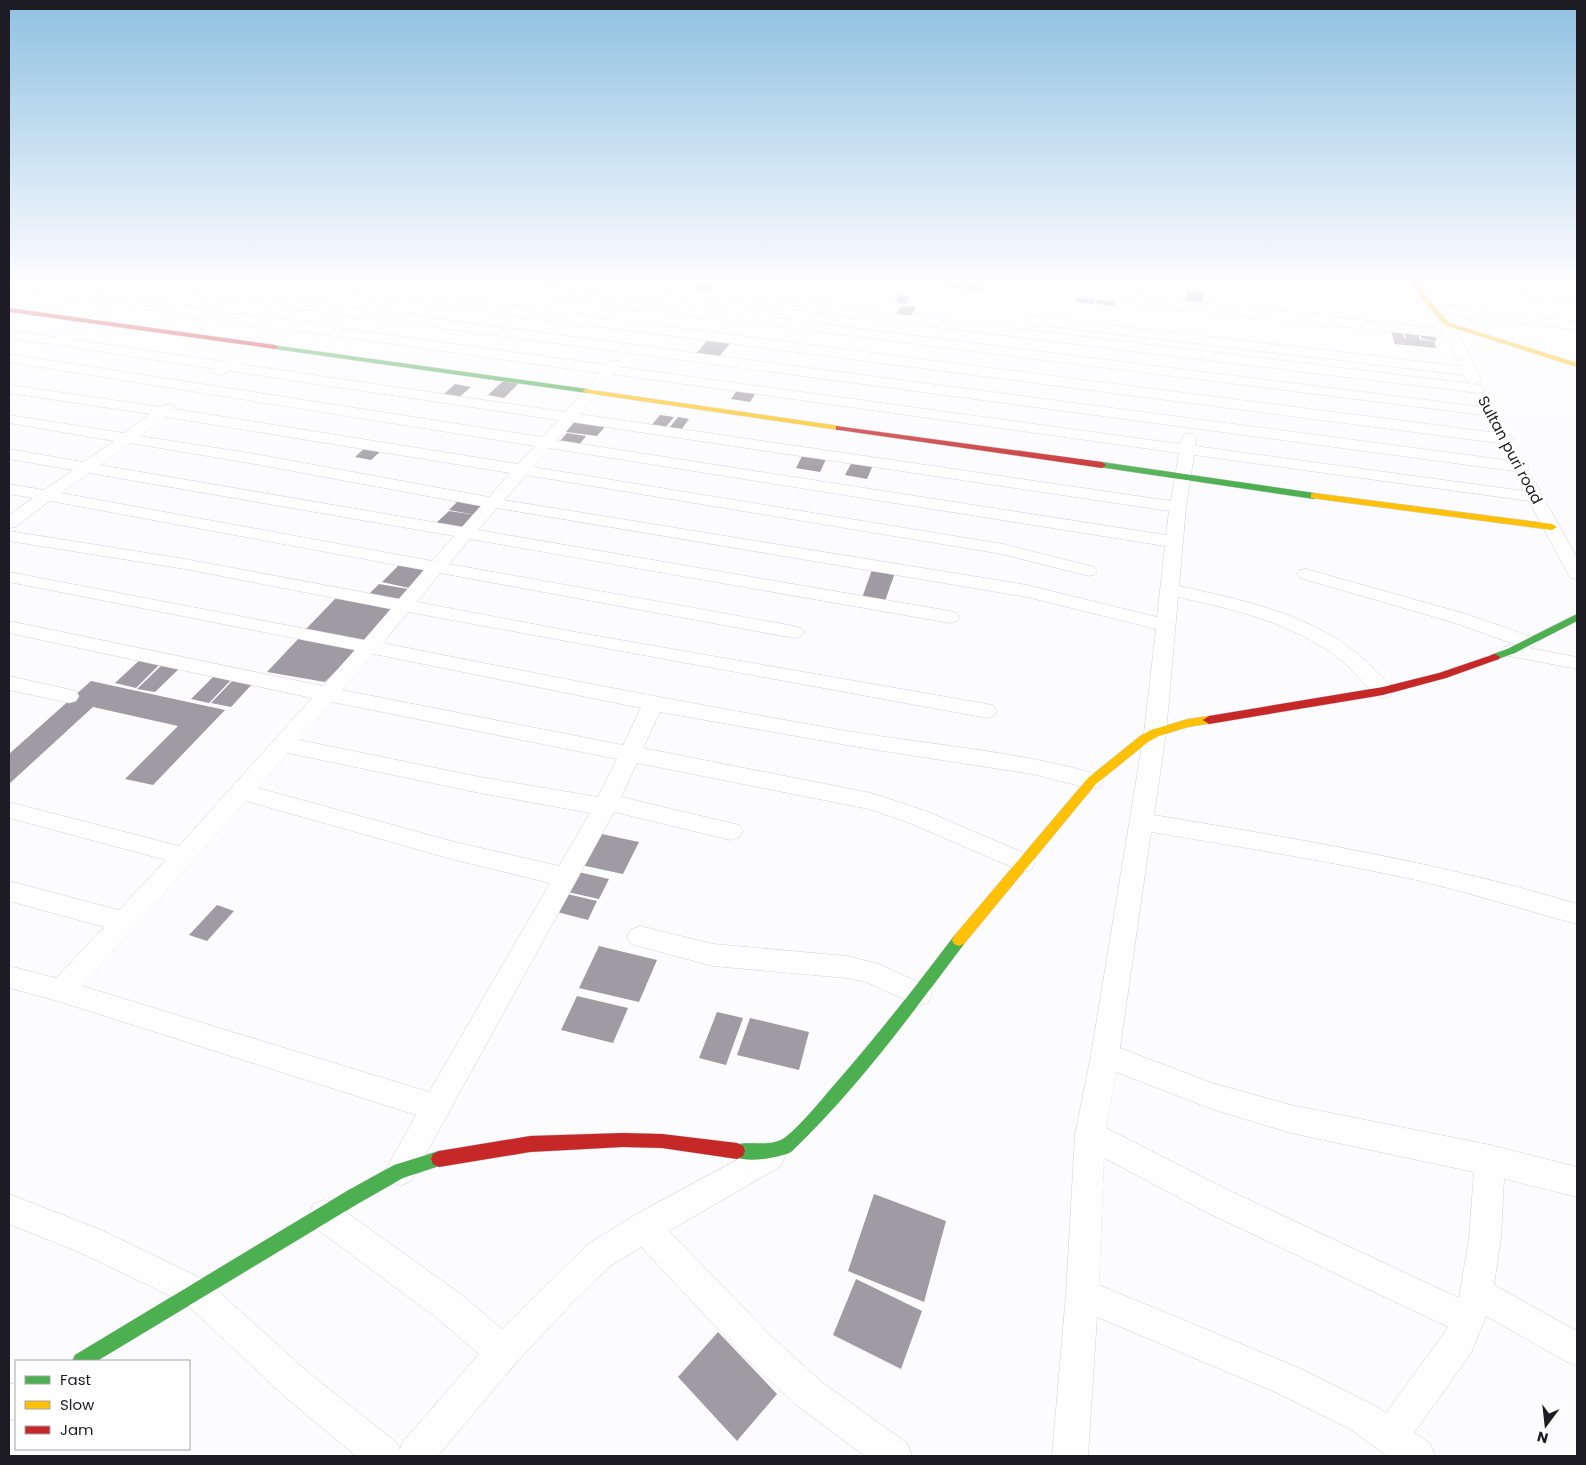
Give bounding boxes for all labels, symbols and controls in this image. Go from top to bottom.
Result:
street label: Sultan puri road [1473,392,1548,508]
legend [15,1360,190,1450]
text: Fast [60,1369,91,1390]
text: Slow [60,1394,95,1415]
north arrow [1521,1400,1571,1450]
text: Jam [60,1419,94,1440]
text: N [1535,1427,1550,1449]

